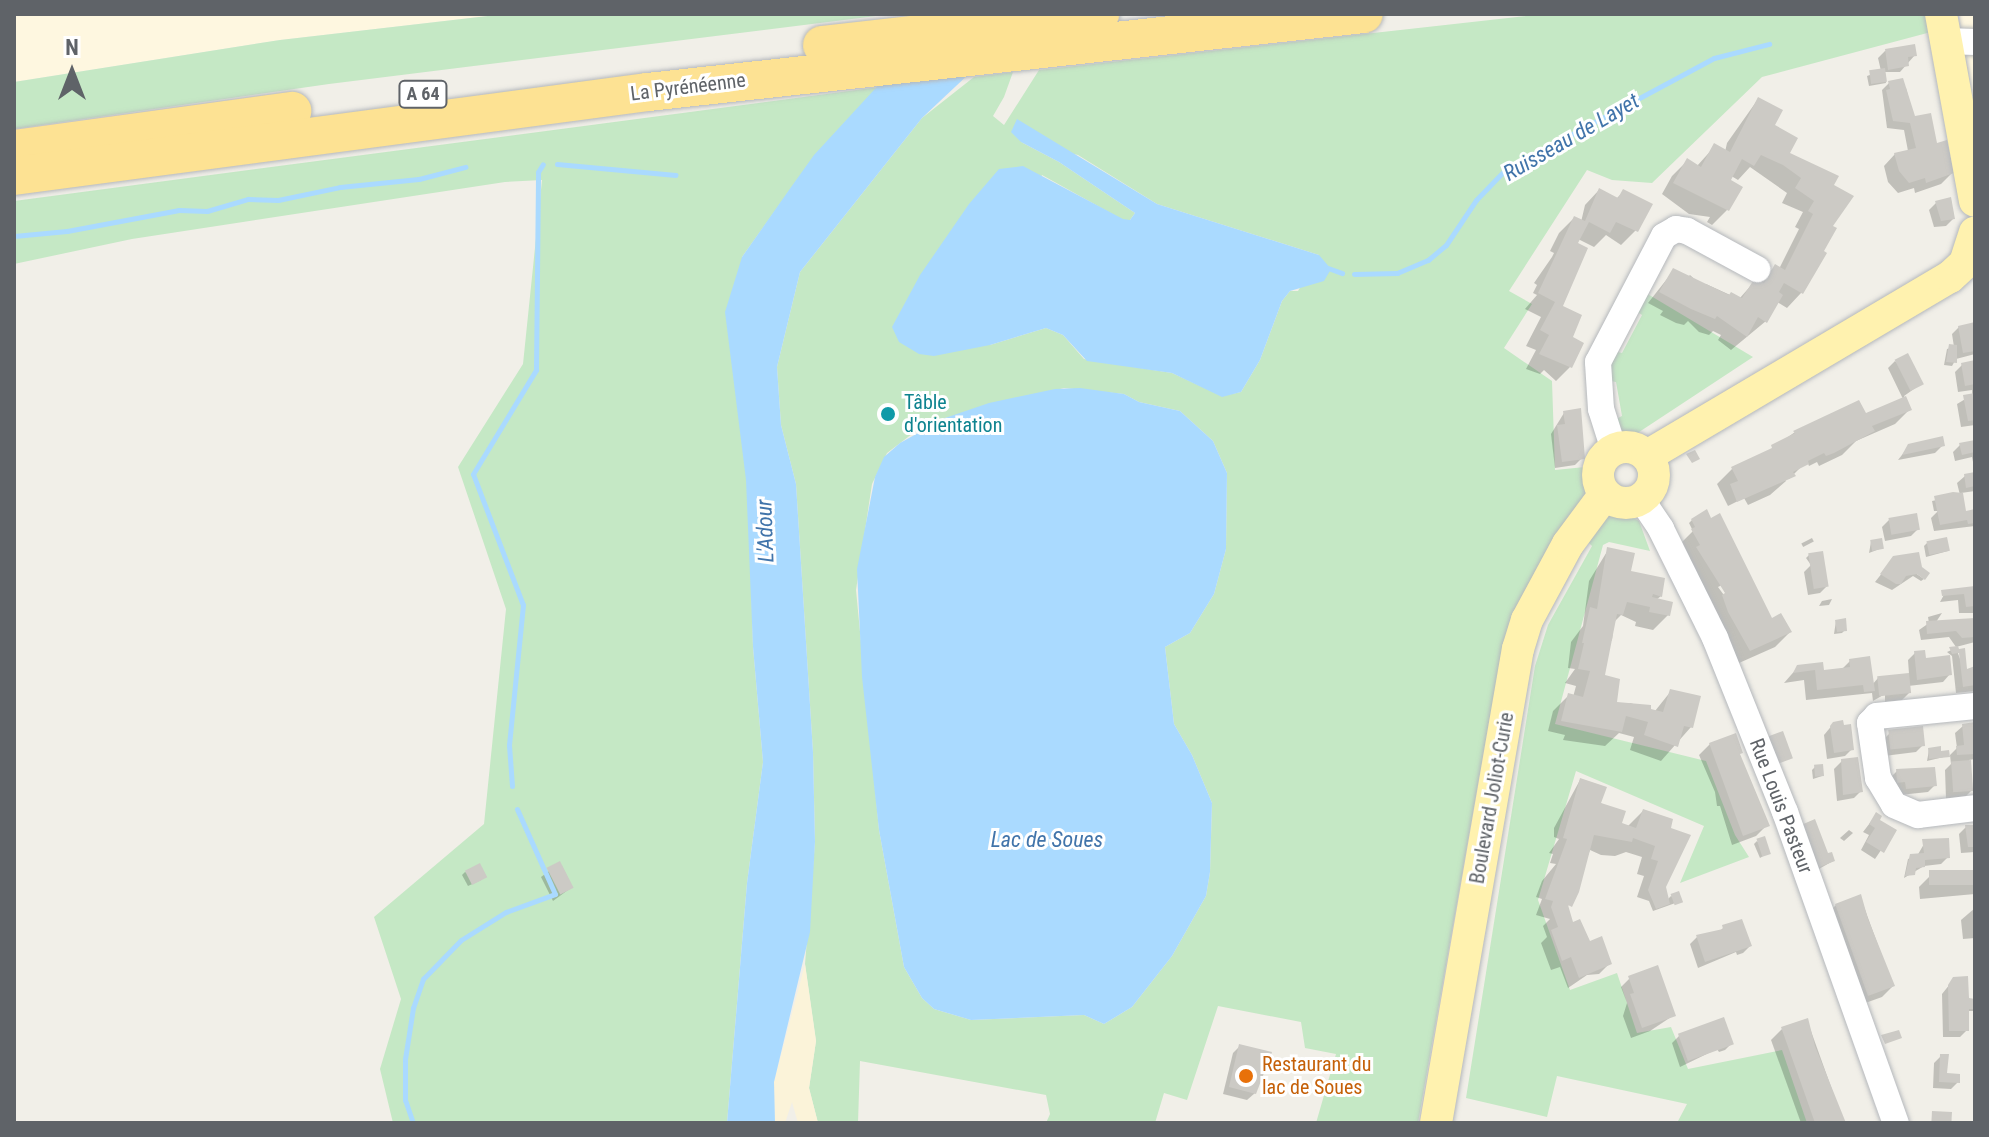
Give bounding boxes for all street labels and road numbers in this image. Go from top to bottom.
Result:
street label: La Pyrénéenne [629,68,747,106]
road number: A 64 [397,80,449,108]
street label: Boulevard Joliot-Curie [1465,710,1519,886]
street label: Rue Louis Pasteur [1744,735,1818,877]

